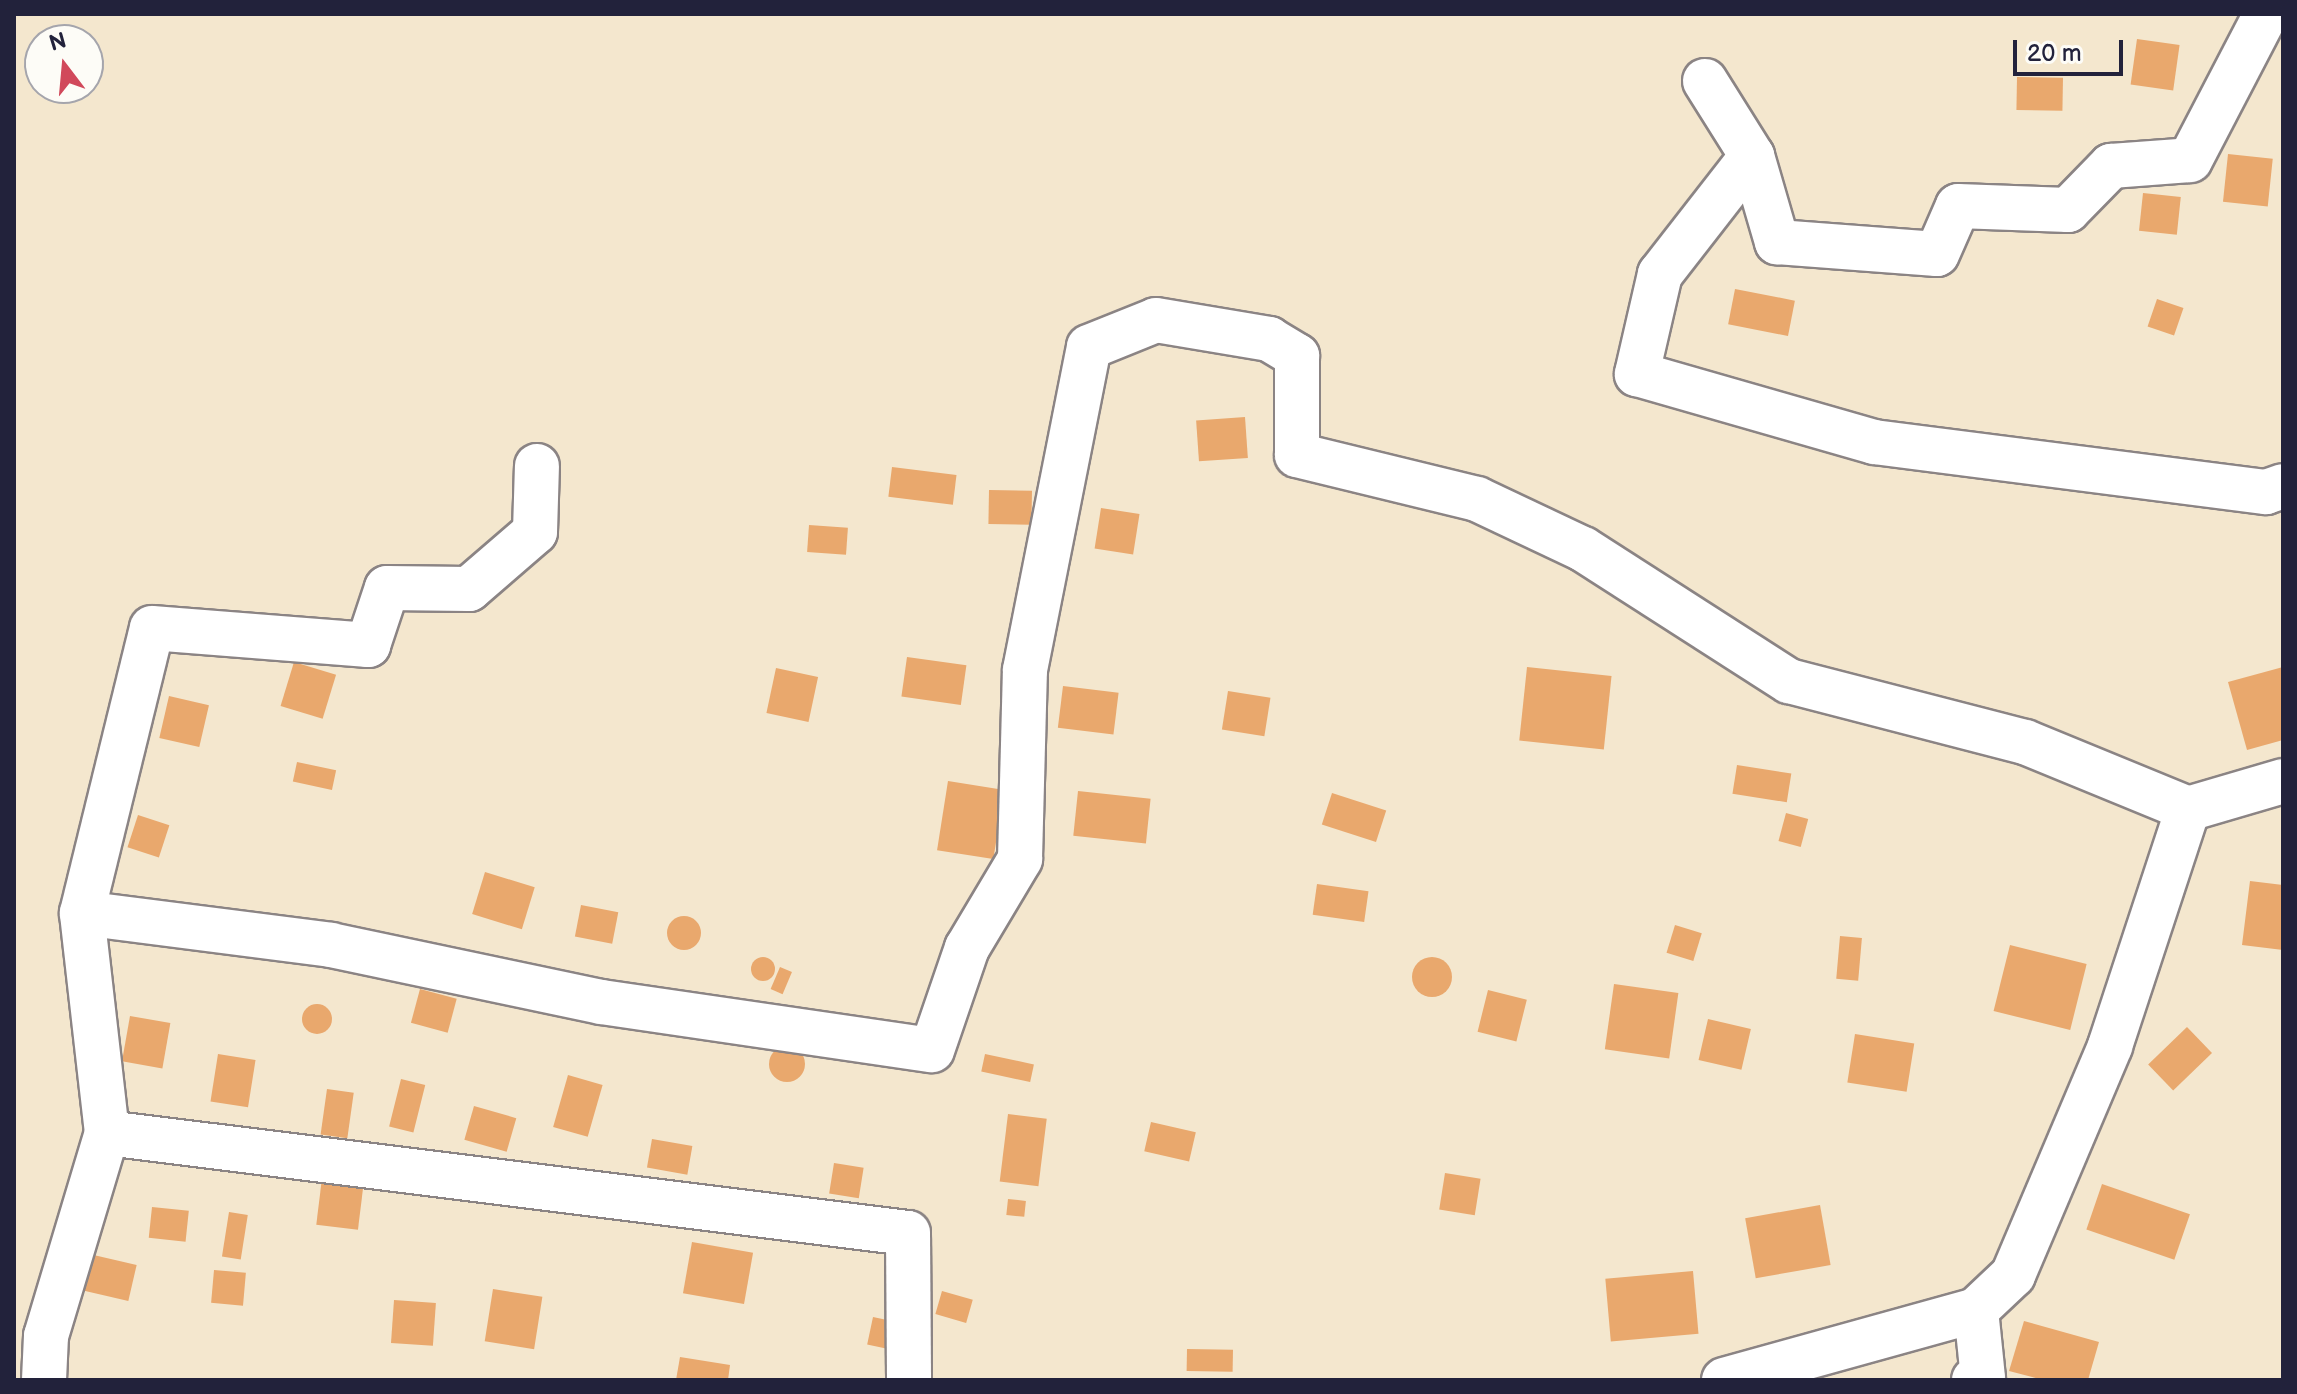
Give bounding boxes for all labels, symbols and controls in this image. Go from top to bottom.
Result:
north arrow [24,24,104,104]
scale bar [2017,24,2127,74]
text: N [46,27,69,58]
text: 20 m [2027,39,2082,68]

